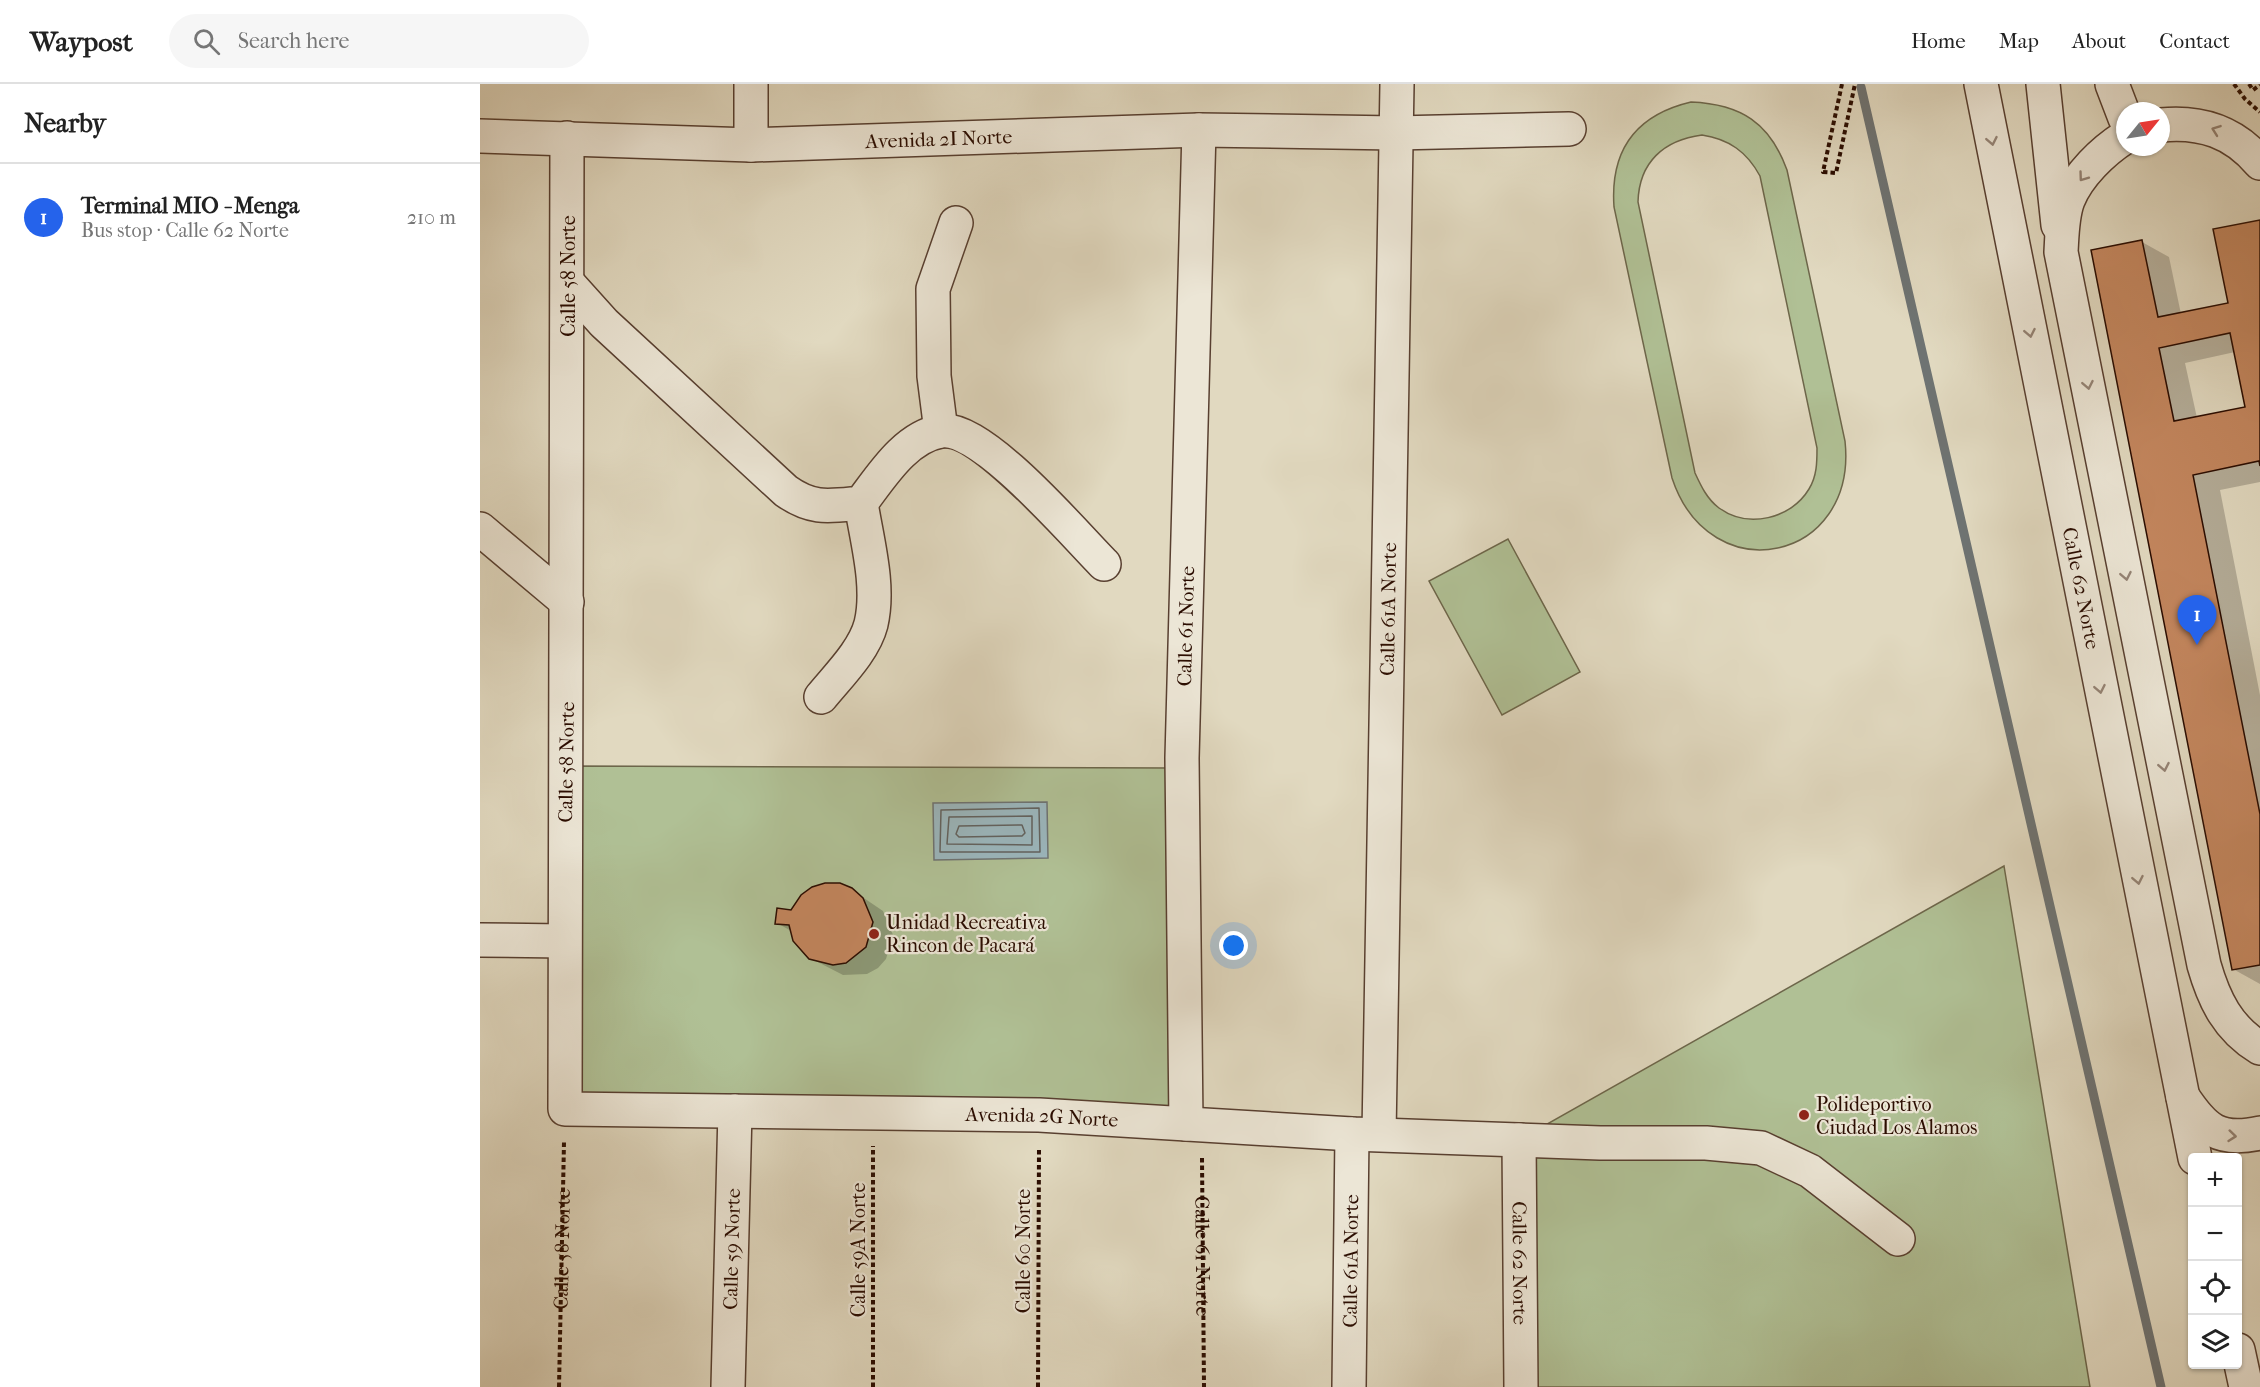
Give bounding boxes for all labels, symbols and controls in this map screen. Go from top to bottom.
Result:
search box [169,14,589,68]
text: Waypost [30,25,133,58]
icon: search [190,25,223,58]
text: Search here [238,28,349,54]
text: Home [1911,29,1966,53]
text: Map [1999,29,2039,53]
text: About [2072,29,2126,53]
text: Contact [2159,29,2230,53]
north arrow [2116,102,2170,156]
text: Nearby [24,108,106,139]
street label: Avenida 2I Norte [864,125,1013,153]
one-way arrow [2211,125,2222,138]
one-way arrow [1985,136,1998,146]
one-way arrow [2080,170,2091,181]
text: Terminal MIO - Menga [81,193,299,219]
text: 1 [40,206,47,229]
text: 210 m [407,206,456,229]
street label: Calle 58 Norte [557,215,580,337]
text: Bus stop · Calle 62 Norte [81,219,289,242]
one-way arrow [2023,327,2036,337]
one-way arrow [2081,380,2094,390]
street label: Calle 62 Norte [2058,525,2104,651]
street label: Calle 61A Norte [1376,542,1401,676]
street label: Calle 61 Norte [1173,565,1199,687]
one-way arrow [2119,571,2132,581]
pin: 1 [2178,596,2216,645]
one-way arrow [2093,684,2106,694]
street label: Calle 58 Norte [554,701,579,823]
one-way arrow [2157,762,2170,772]
one-way arrow [2131,875,2144,885]
place label: Unidad Recreativa Rincon de Pacará [886,911,1047,957]
marker: Unidad Recreativa Rincon de Pacará [867,927,881,941]
your location [1219,931,1248,960]
place label: Polideportivo Ciudad Los Alamos [1816,1093,1977,1139]
street label: Avenida 2G Norte [964,1103,1119,1132]
marker: Polideportivo Ciudad Los Alamos [1797,1108,1811,1122]
one-way arrow [2227,1129,2236,1142]
map controls [2188,1153,2242,1369]
button: + [2188,1153,2242,1207]
street label: Calle 59A Norte [847,1183,870,1317]
street label: Calle 58 Norte [550,1188,575,1310]
street label: Calle 59 Norte [719,1188,745,1310]
street label: Calle 60 Norte [1012,1189,1035,1313]
street label: Calle 61A Norte [1339,1194,1363,1328]
street label: Calle 61 Norte [1190,1196,1214,1316]
street label: Calle 62 Norte [1507,1201,1531,1325]
button: − [2188,1207,2242,1261]
button: locate [2188,1261,2242,1315]
button: layers [2188,1315,2242,1369]

